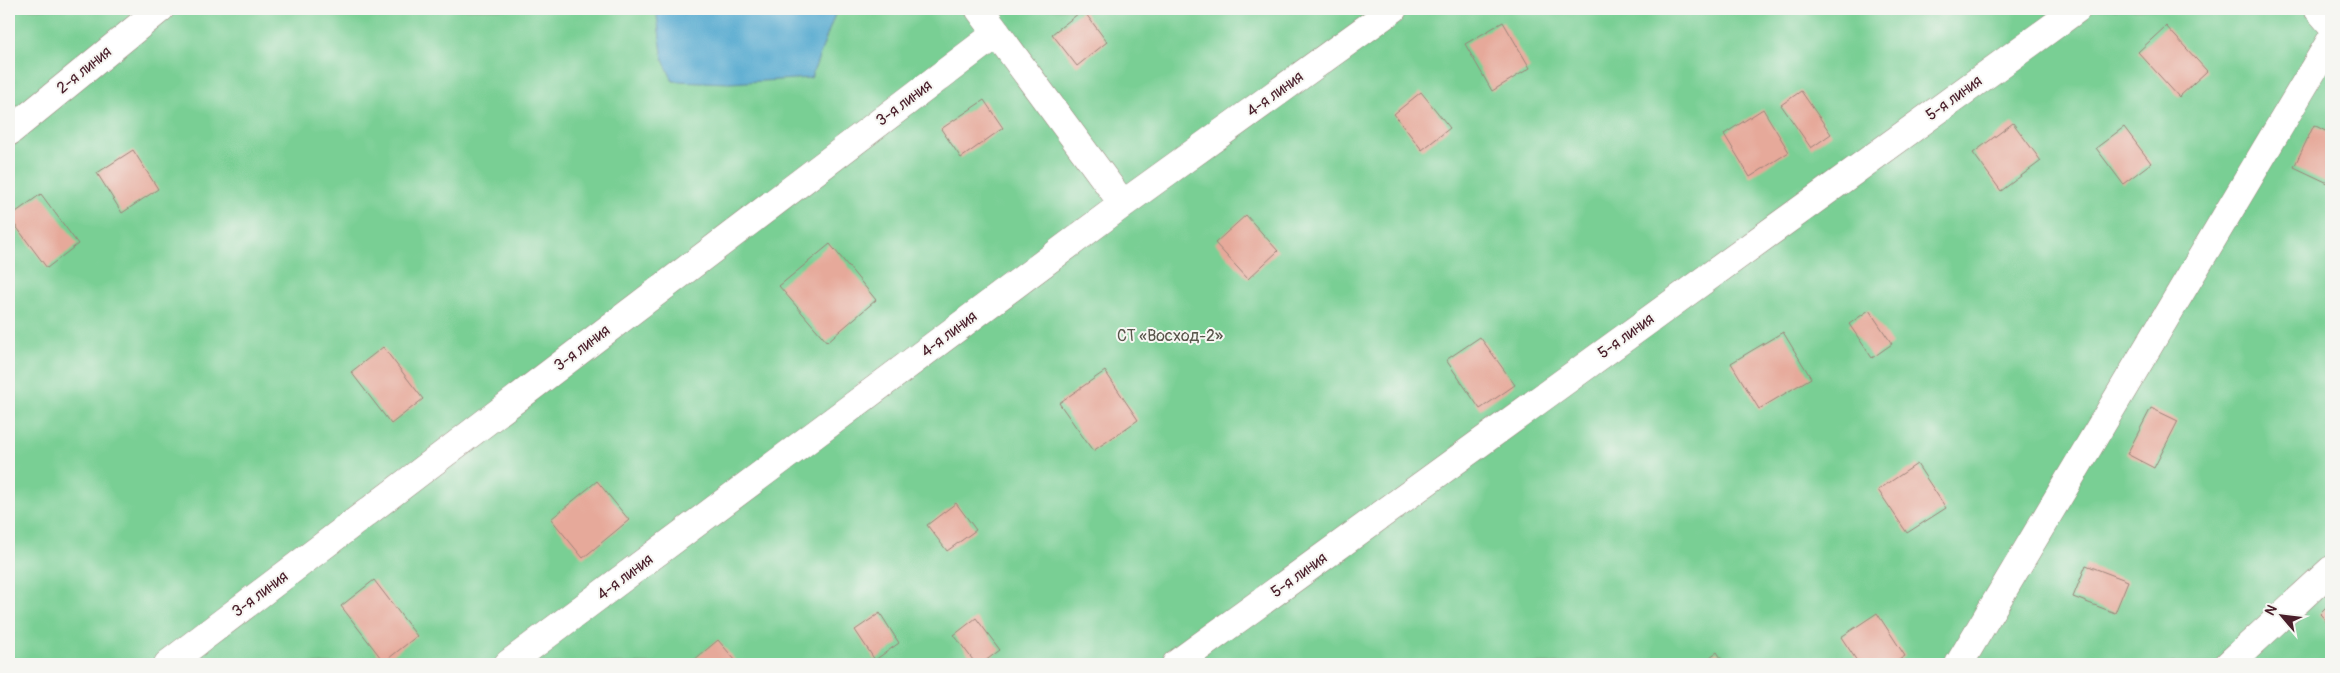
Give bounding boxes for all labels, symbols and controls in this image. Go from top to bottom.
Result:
street label: 2-я линия [52,42,116,98]
street label: 4-я линия [1243,67,1307,121]
street label: 5-я линия [1922,71,1986,125]
street label: 3-я линия [872,75,936,131]
street label: 4-я линия [917,306,981,362]
street label: 5-я линия [1594,309,1658,363]
street label: 3-я линия [550,320,614,376]
park label: СТ «Восход-2» [1117,326,1223,346]
street label: 5-я линия [1267,548,1331,602]
street label: 4-я линия [593,549,657,605]
street label: 3-я линия [228,566,292,622]
north arrow [2258,590,2308,640]
text: N [2261,602,2281,618]

